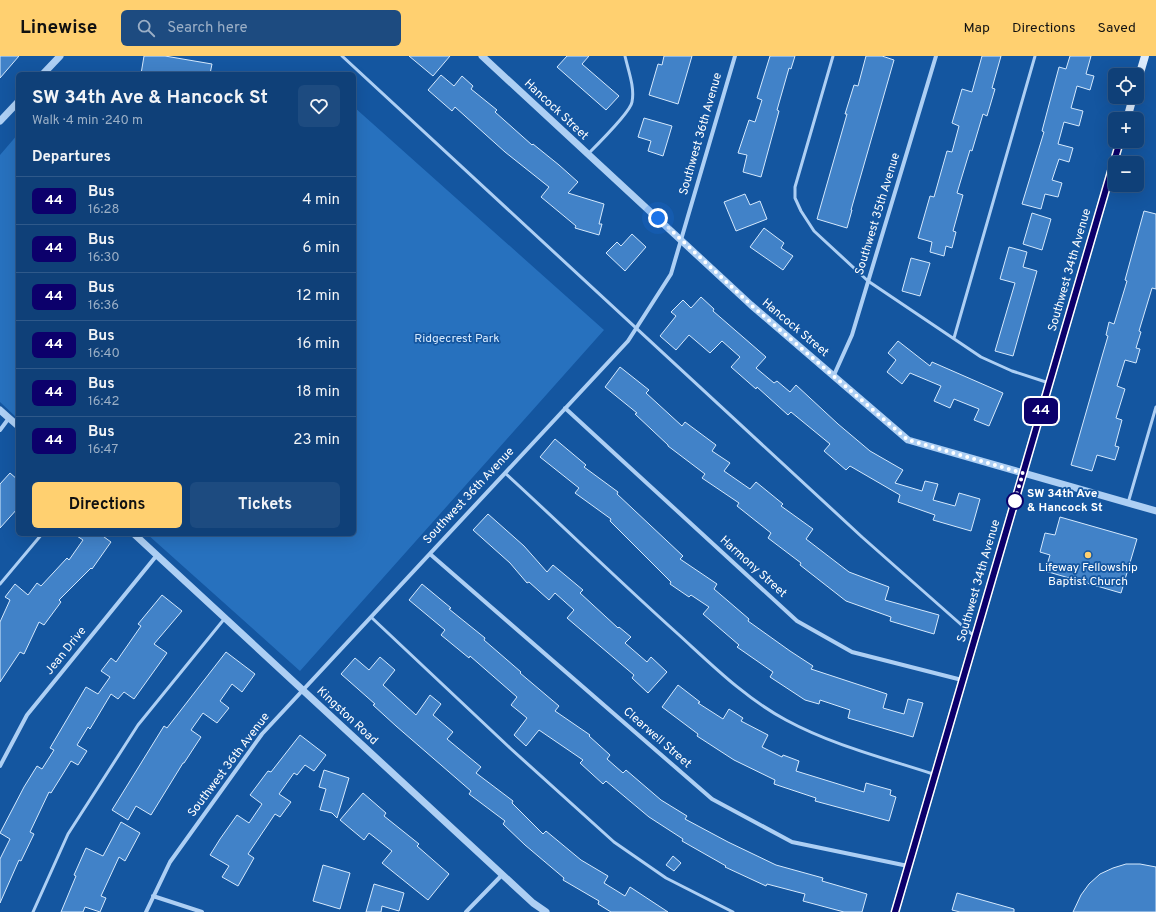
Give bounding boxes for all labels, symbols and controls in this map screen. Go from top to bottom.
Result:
search box [121,10,401,46]
text: Linewise [20,16,97,40]
icon: search [135,17,157,39]
text: Search here [167,19,247,38]
text: Map [964,20,990,37]
text: Directions [1012,20,1076,37]
text: Saved [1098,20,1136,37]
map controls [1108,68,1144,192]
button: locate [1108,68,1144,104]
street label: Southwest 36th Avenue [676,71,726,197]
street label: Hancock Street [520,76,592,144]
button: heart [298,85,340,127]
text: SW 34th Ave & Hancock St [32,86,268,110]
button: + [1108,112,1144,148]
text: Walk · 4 min · 240 m [32,113,143,129]
text: Departures [32,148,111,167]
street label: Southwest 35th Avenue [852,151,904,277]
button: − [1108,156,1144,192]
text: Bus [88,183,115,202]
text: 4 min [302,191,340,210]
text: 44 [45,192,63,209]
text: 16:28 [88,202,119,218]
street label: Southwest 34th Avenue [1045,207,1095,333]
your location [648,208,668,228]
text: Bus [88,231,115,250]
text: 6 min [303,239,340,258]
text: 44 [45,240,63,257]
text: 16:30 [88,250,120,266]
text: Bus [88,279,115,298]
text: 12 min [297,287,340,306]
text: 44 [45,288,63,305]
street label: Hancock Street [758,295,832,361]
text: 16:36 [88,298,119,314]
text: Bus [88,327,115,346]
park label: Ridgecrest Park [414,331,500,347]
text: 16 min [297,335,340,354]
text: 44 [45,336,63,353]
text: 16:40 [88,346,120,362]
text: Bus [88,375,115,394]
text: 18 min [297,383,340,402]
text: 44 [45,384,63,401]
text: 16:42 [88,394,120,410]
line badge: 44 [1023,398,1059,424]
text: 44 [1032,402,1050,419]
text: Bus [88,423,115,442]
text: 23 min [293,431,340,450]
text: 44 [45,432,63,449]
text: 16:47 [88,442,118,458]
street label: Southwest 36th Avenue [420,444,518,548]
button: Directions [32,482,182,528]
button: Tickets [190,482,340,528]
place label: SW 34th Ave & Hancock St [1027,486,1103,516]
marker: SW 34th Ave & Hancock St [1006,492,1024,510]
street label: Southwest 34th Avenue [954,518,1004,644]
street label: Harmony Street [716,533,790,601]
marker: Lifeway Fellowship Baptist Church [1083,550,1093,560]
place label: Lifeway Fellowship Baptist Church [1038,560,1138,590]
street label: Jean Drive [42,624,90,678]
street label: Kingston Road [313,683,381,749]
street label: Clearwell Street [619,704,695,772]
street label: Southwest 36th Avenue [184,710,274,820]

